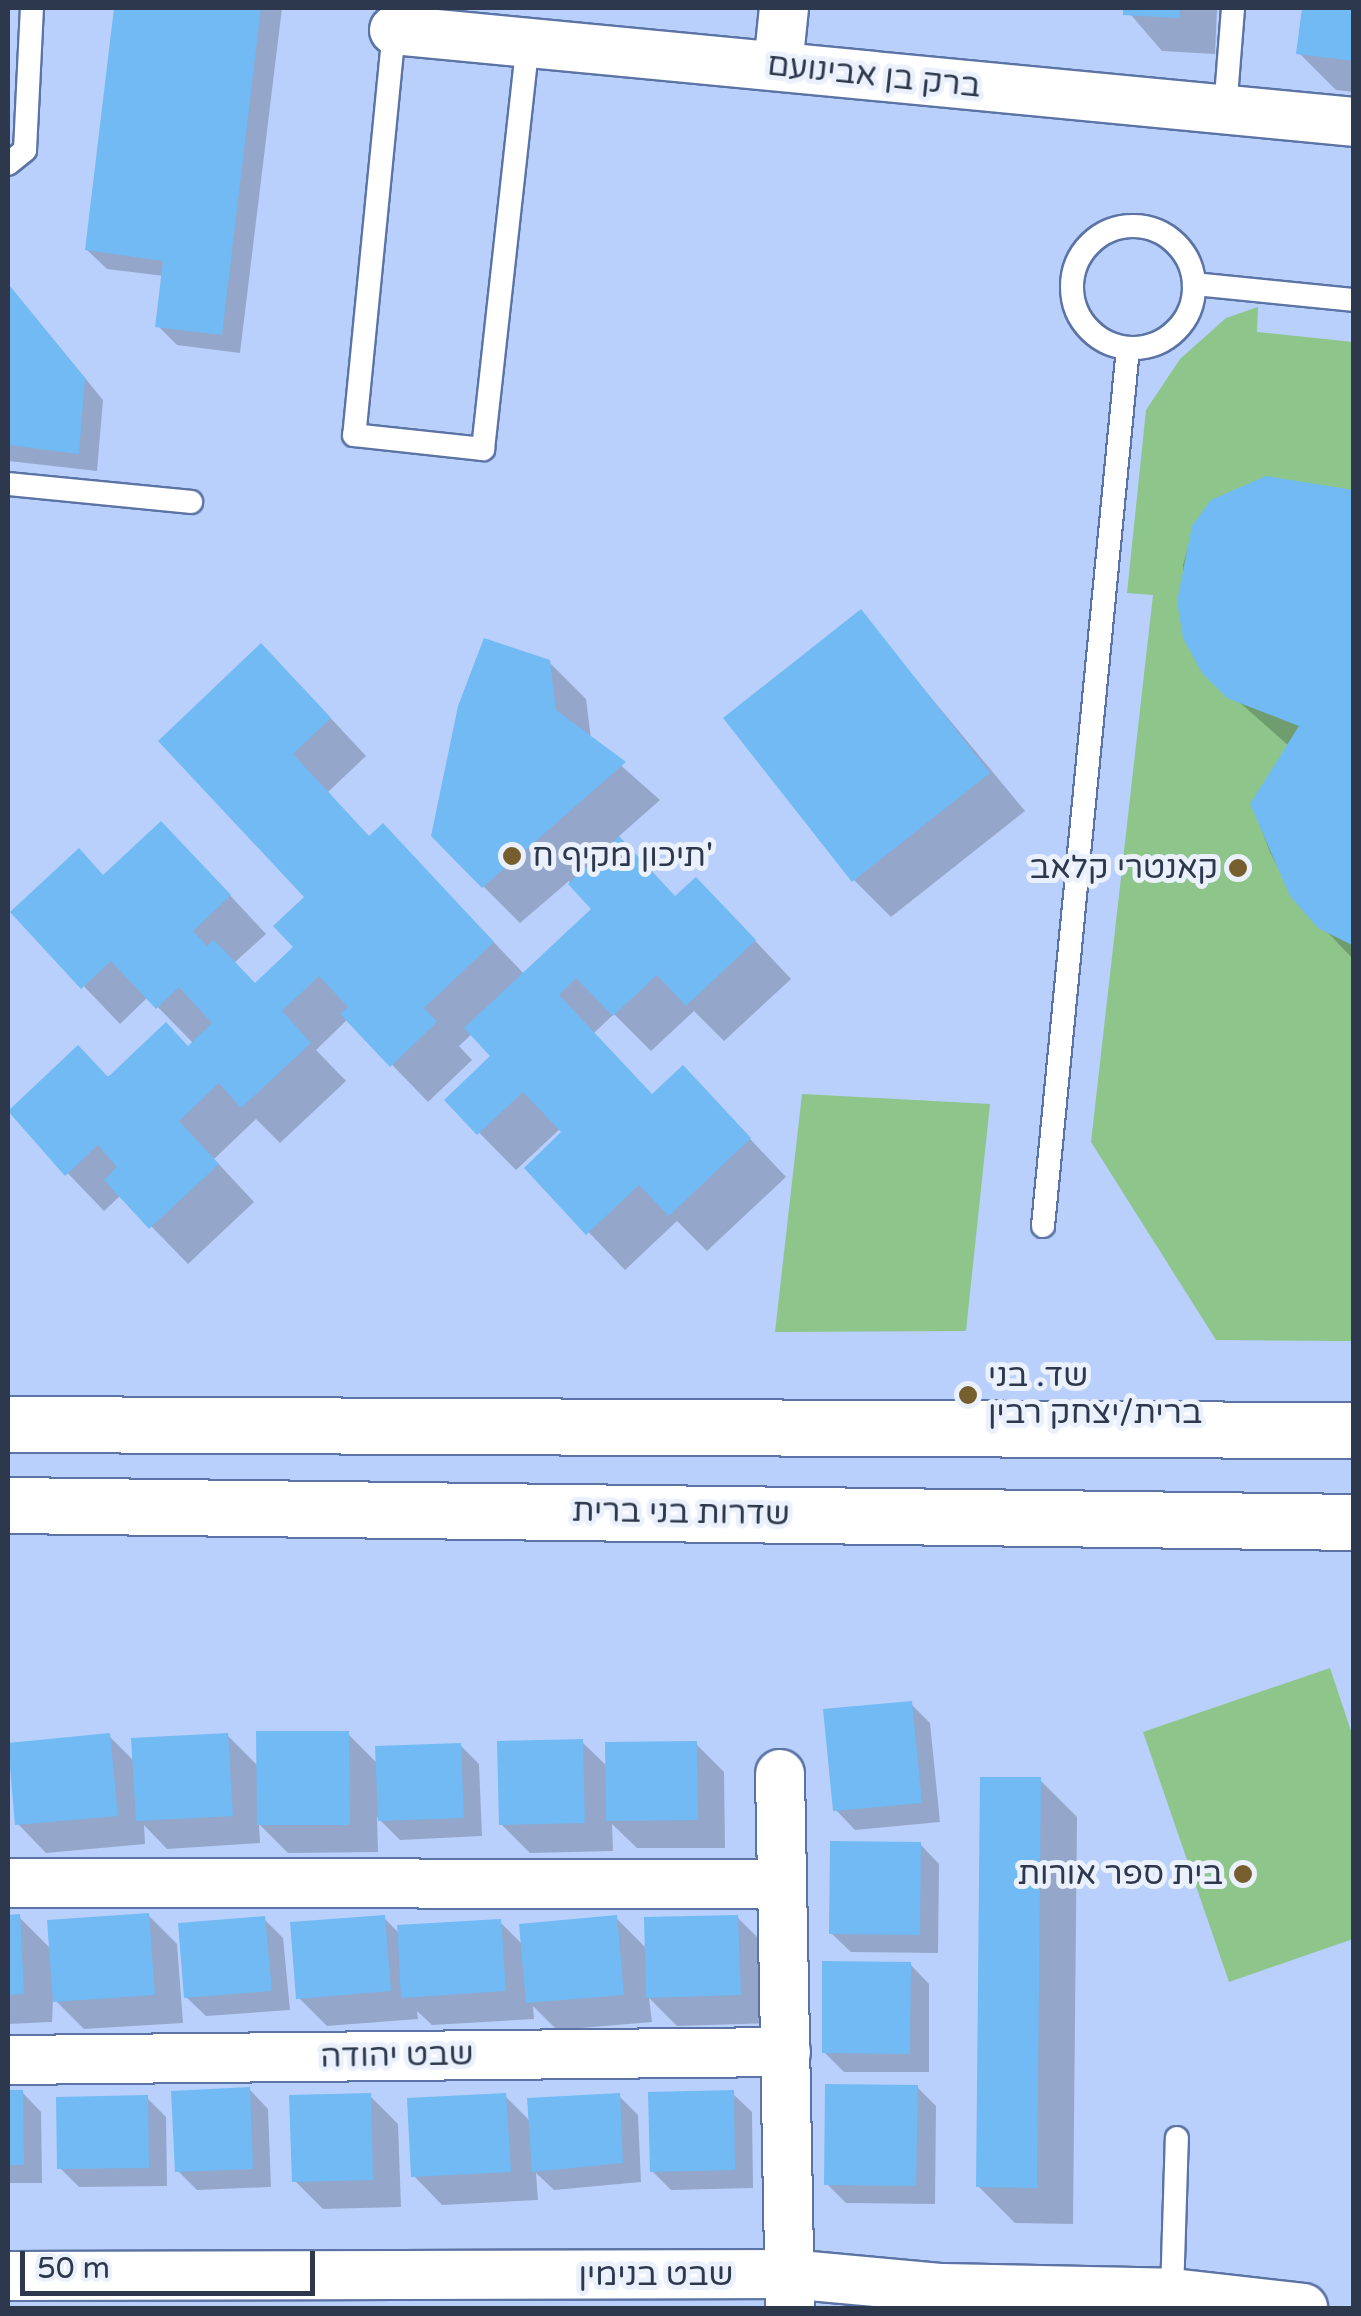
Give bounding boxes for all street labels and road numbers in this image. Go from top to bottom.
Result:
street label: ברק בן אבינועם [765,46,983,106]
street label: שדרות בני ברית [572,1492,790,1534]
street label: שבט יהודה [320,2035,474,2077]
street label: שבט בנימין [579,2256,733,2294]

